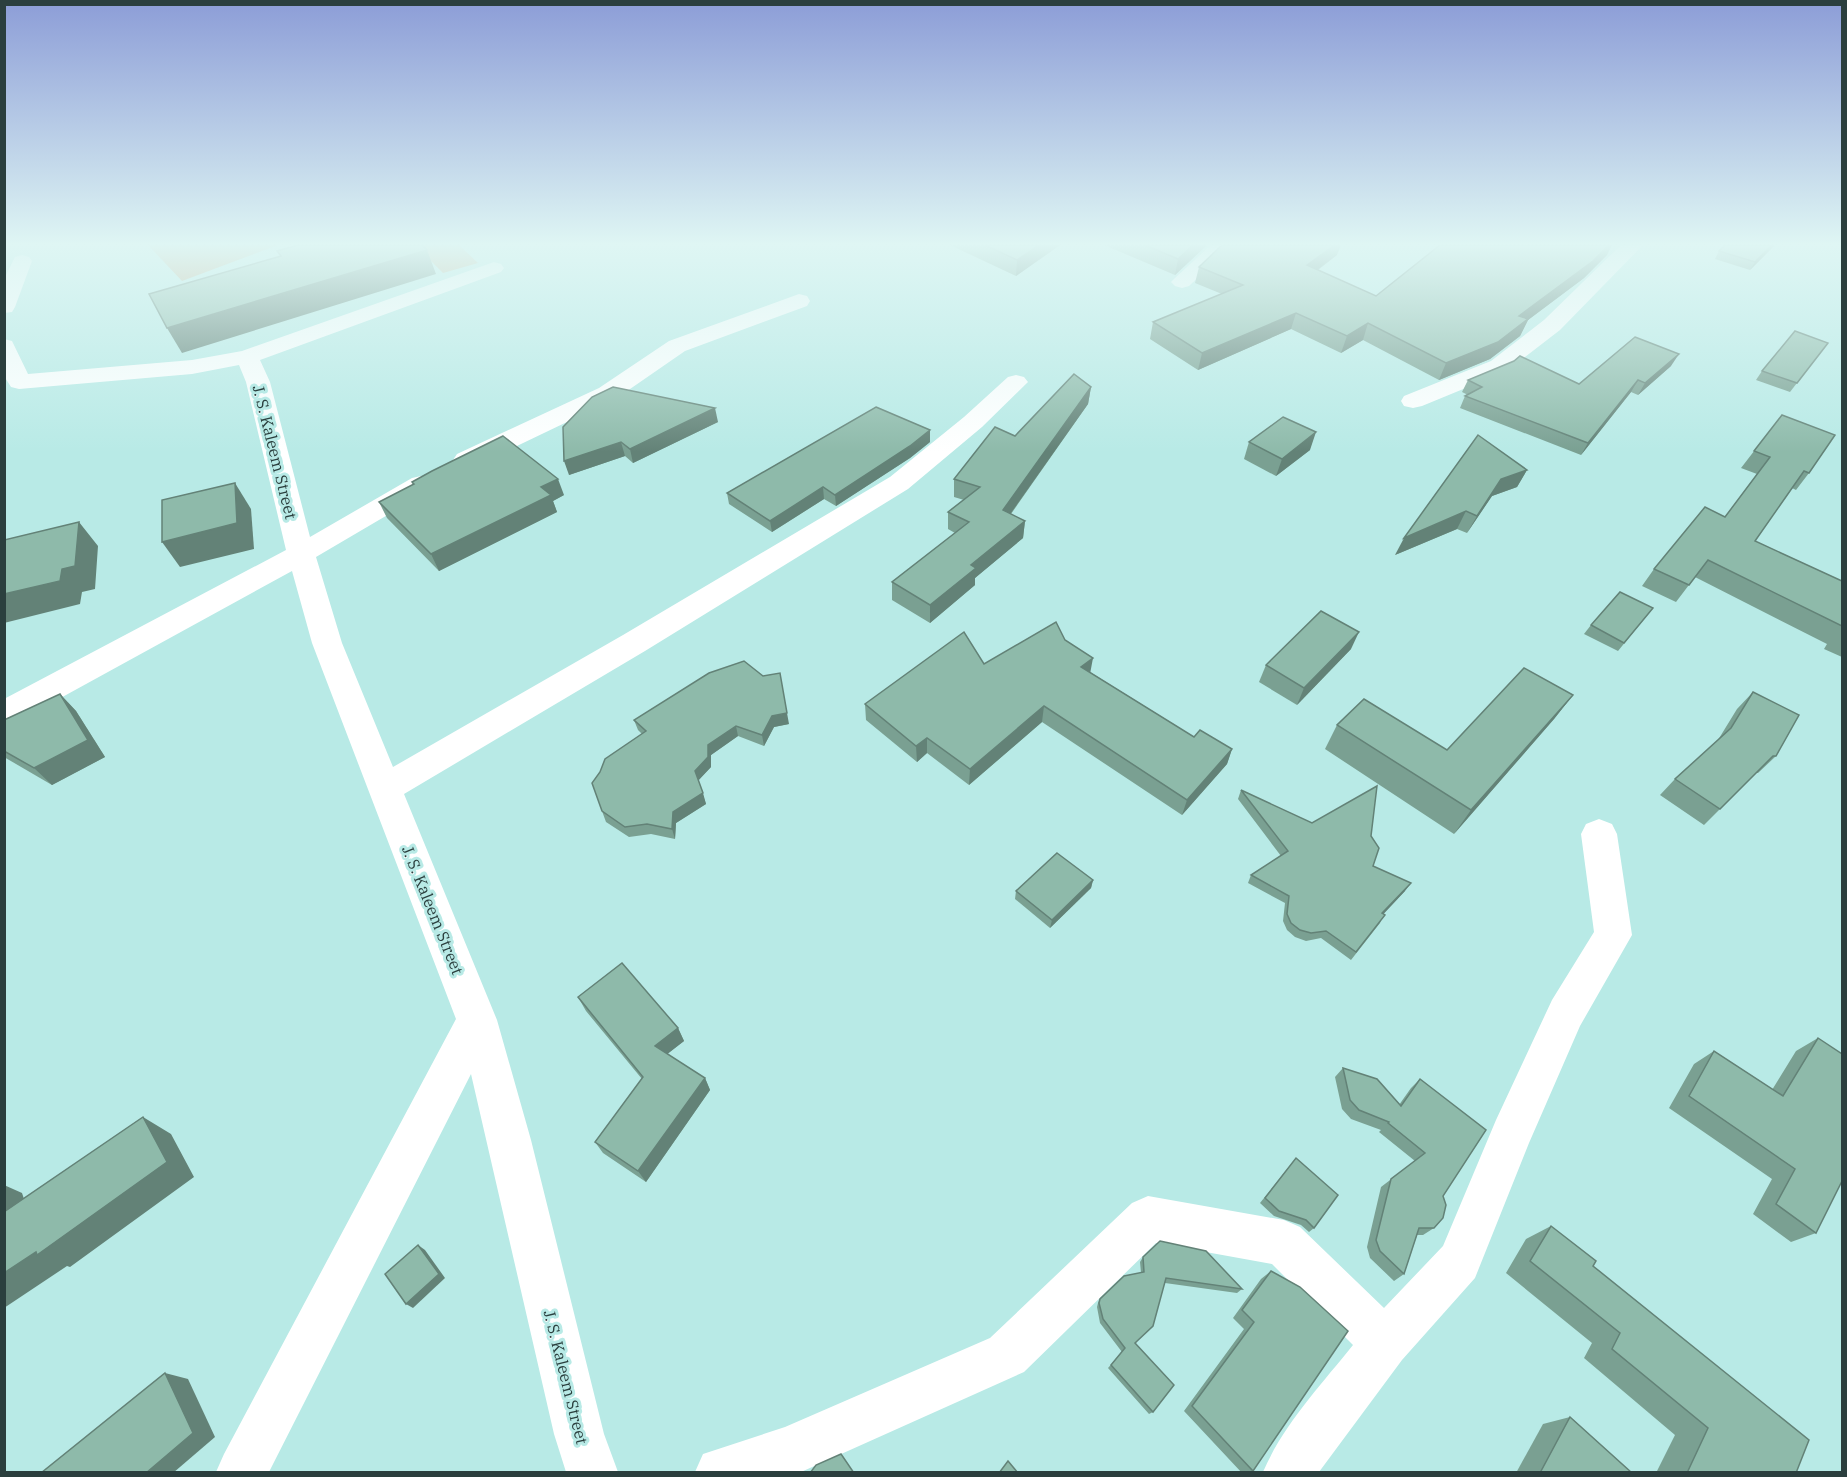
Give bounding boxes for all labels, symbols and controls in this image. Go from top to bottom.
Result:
street label: J. S. Kaleem Street [249,383,301,522]
street label: J. S. Kaleem Street [398,842,468,978]
street label: J. S. Kaleem Street [540,1308,592,1447]

